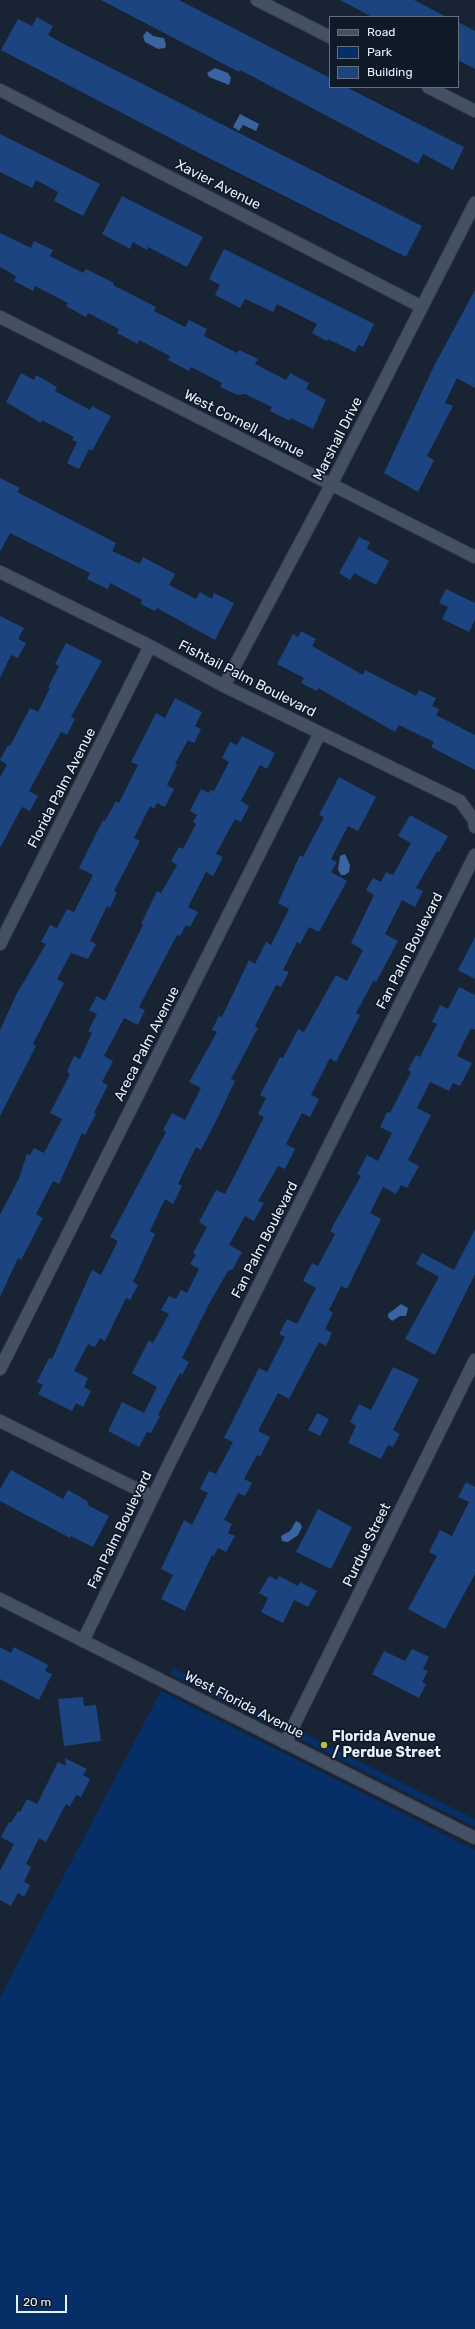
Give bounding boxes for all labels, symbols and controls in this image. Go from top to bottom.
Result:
legend [329,16,459,88]
text: Road [367,25,395,39]
text: Park [367,45,392,59]
text: Building [367,65,413,79]
street label: Xavier Avenue [173,156,263,214]
street label: West Cornell Avenue [181,386,307,462]
street label: Marshall Drive [310,394,366,484]
street label: Fishtail Palm Boulevard [176,637,318,721]
street label: Florida Palm Avenue [24,725,100,851]
street label: Fan Palm Boulevard [373,890,447,1012]
street label: Areca Palm Avenue [111,984,183,1104]
street label: Fan Palm Boulevard [228,1179,302,1301]
street label: Fan Palm Boulevard [84,1468,156,1592]
street label: Purdue Street [339,1500,395,1590]
street label: West Florida Avenue [182,1668,306,1742]
place label: Florida Avenue / Perdue Street [332,1729,441,1762]
marker: Florida Avenue / Perdue Street [319,1740,329,1750]
scale bar [18,2287,69,2313]
text: 20 m [23,2295,51,2309]

